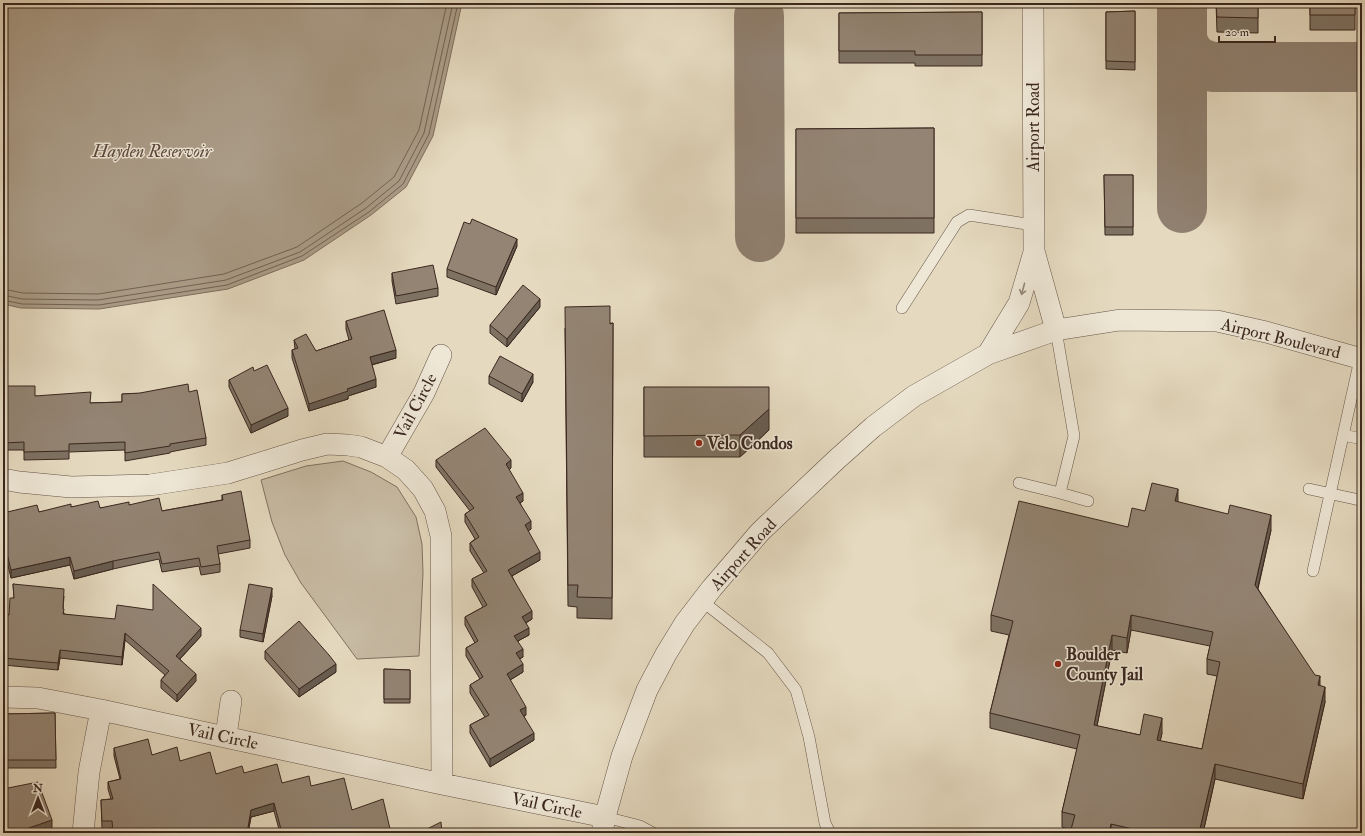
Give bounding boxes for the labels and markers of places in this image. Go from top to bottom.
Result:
place label: Velo Condos [706,433,793,454]
marker: Velo Condos [694,438,704,448]
place label: Boulder County Jail [1066,644,1144,686]
marker: Boulder County Jail [1053,659,1063,669]

